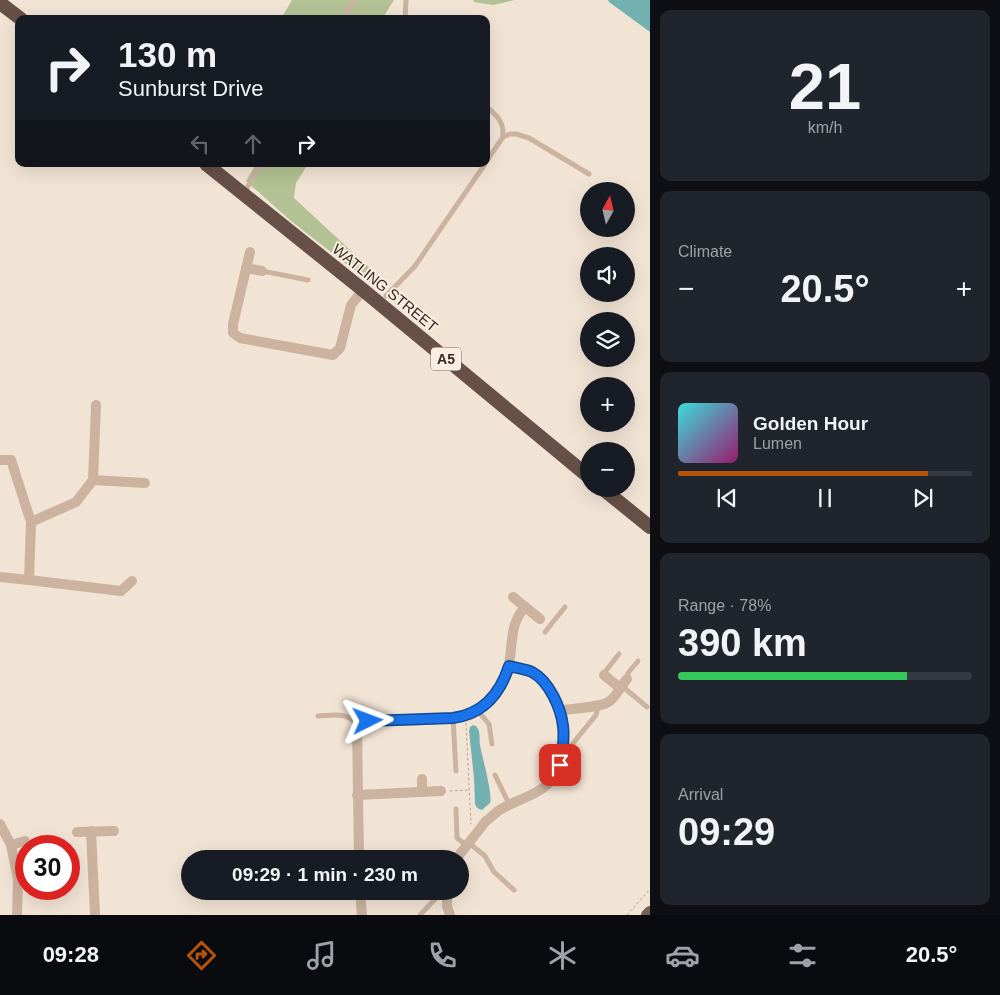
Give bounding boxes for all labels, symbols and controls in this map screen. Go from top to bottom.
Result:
icon: right [35,35,100,100]
text: 130 m [118,35,217,74]
text: 21 [789,50,861,123]
text: Sunburst Drive [118,76,264,101]
text: km/h [808,119,842,136]
icon: left [186,130,214,158]
icon: ahead [239,130,267,158]
icon: right [292,130,320,158]
north arrow [580,182,635,238]
map controls [580,182,635,497]
street label: WATLING STREET [329,240,441,335]
text: Climate [678,243,732,260]
button: sound [580,247,635,302]
text: 20.5° [780,268,870,310]
text: − [678,273,694,304]
text: + [956,273,972,304]
button: layers [580,312,635,367]
road number: A5 [431,348,461,370]
button: + [580,377,635,432]
text: Golden Hour [753,413,868,434]
text: Lumen [753,435,802,452]
button: − [580,442,635,497]
icon: previous [713,484,741,512]
icon: pause [811,484,839,512]
icon: next [909,484,937,512]
text: Range · 78% [678,597,771,614]
text: 390 km [678,622,807,664]
position arrow [341,694,393,746]
pin [539,744,581,786]
icon: arrive [546,751,574,779]
text: Arrival [678,786,723,803]
text: 09:29 [678,811,775,853]
speed limit sign: 30 [15,835,80,900]
text: 09:29 · 1 min · 230 m [232,864,418,885]
icon: directions [184,938,219,973]
icon: music [304,938,339,973]
icon: phone [425,938,460,973]
icon: climate [545,938,580,973]
icon: car [665,938,700,973]
icon: filters [785,938,820,973]
text: 09:28 [43,942,99,967]
text: 20.5° [906,942,957,967]

